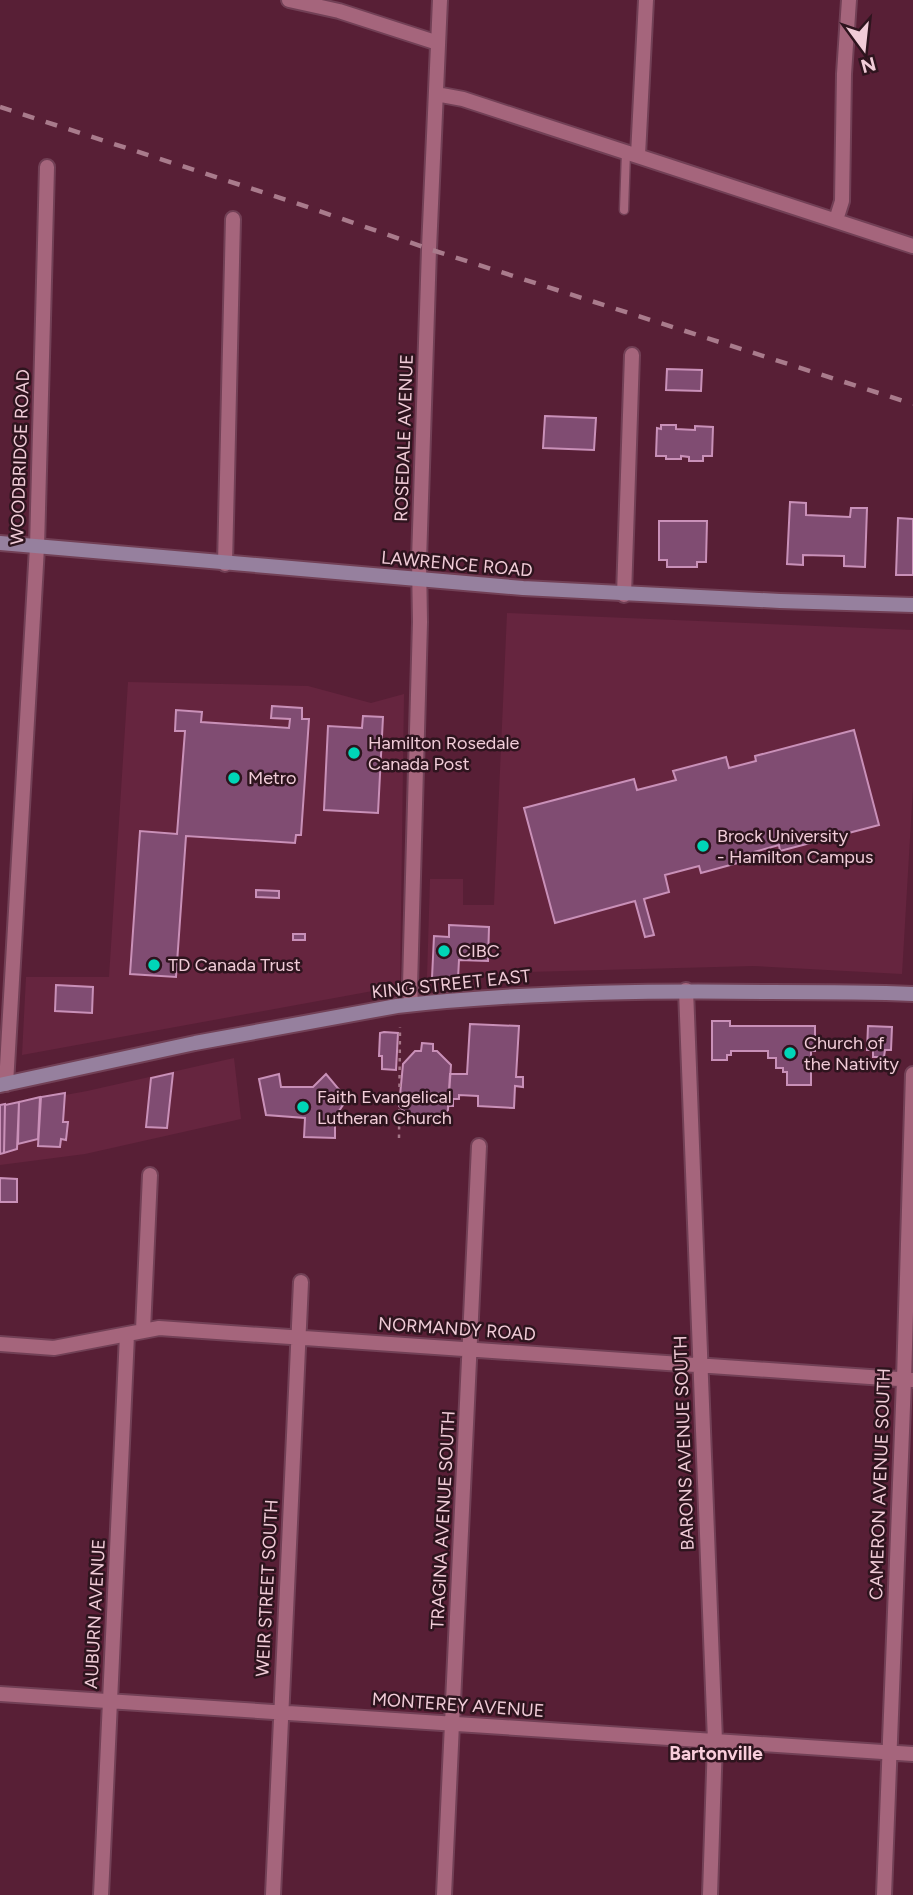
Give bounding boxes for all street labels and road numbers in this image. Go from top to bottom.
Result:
street label: ROSEDALE AVENUE [390,354,418,522]
street label: WOODBRIDGE ROAD [6,369,34,545]
street label: LAWRENCE ROAD [380,546,534,582]
street label: KING STREET EAST [370,965,532,1003]
street label: NORMANDY ROAD [377,1313,537,1345]
street label: BARONS AVENUE SOUTH [669,1335,699,1551]
street label: CAMERON AVENUE SOUTH [865,1368,895,1600]
street label: TRAGINA AVENUE SOUTH [426,1410,460,1630]
street label: WEIR STREET SOUTH [251,1499,283,1677]
street label: AUBURN AVENUE [80,1538,110,1690]
street label: MONTEREY AVENUE [371,1688,545,1722]

